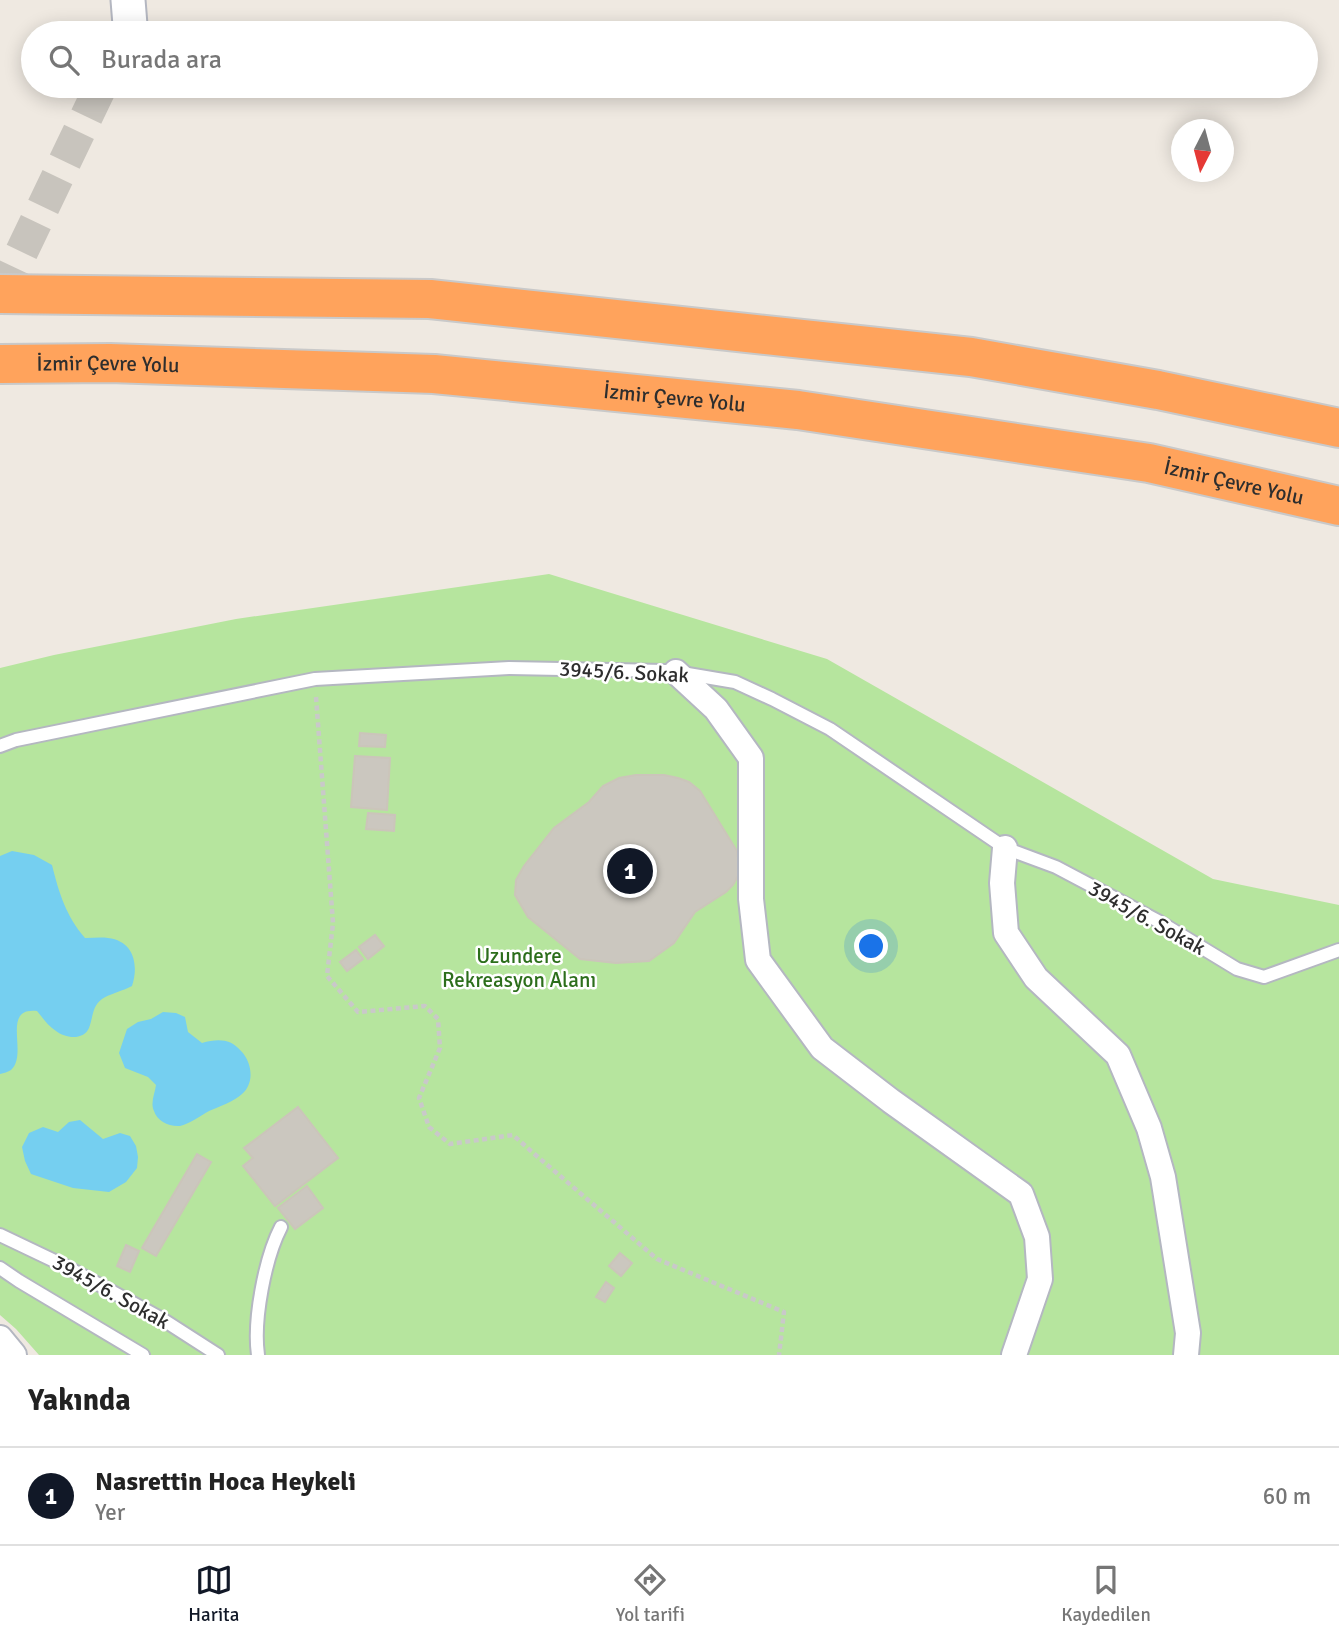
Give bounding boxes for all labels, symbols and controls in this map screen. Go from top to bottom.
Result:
search box [21,21,1318,98]
icon: search [45,41,83,79]
text: Burada ara [101,44,222,76]
north arrow [1171,119,1234,182]
street label: İzmir Çevre Yolu [36,350,180,378]
street label: İzmir Çevre Yolu [602,378,747,418]
street label: İzmir Çevre Yolu [1161,454,1306,511]
street label: 3945/6. Sokak [558,656,690,688]
pin: 1 [607,845,653,897]
street label: 3945/6. Sokak [1084,875,1211,961]
your location [854,929,888,963]
park label: Uzundere Rekreasyon Alanı [442,943,596,993]
street label: 3945/6. Sokak [48,1249,175,1335]
text: Yakında [28,1382,131,1419]
text: Nasrettin Hoca Heykeli [95,1466,356,1498]
text: 1 [45,1482,57,1511]
text: 60 m [1263,1482,1311,1511]
text: Yer [95,1498,125,1527]
tab: Harita [188,1561,239,1627]
tab: Yol tarifi [616,1561,685,1627]
tab: Kaydedilen [1061,1561,1151,1627]

